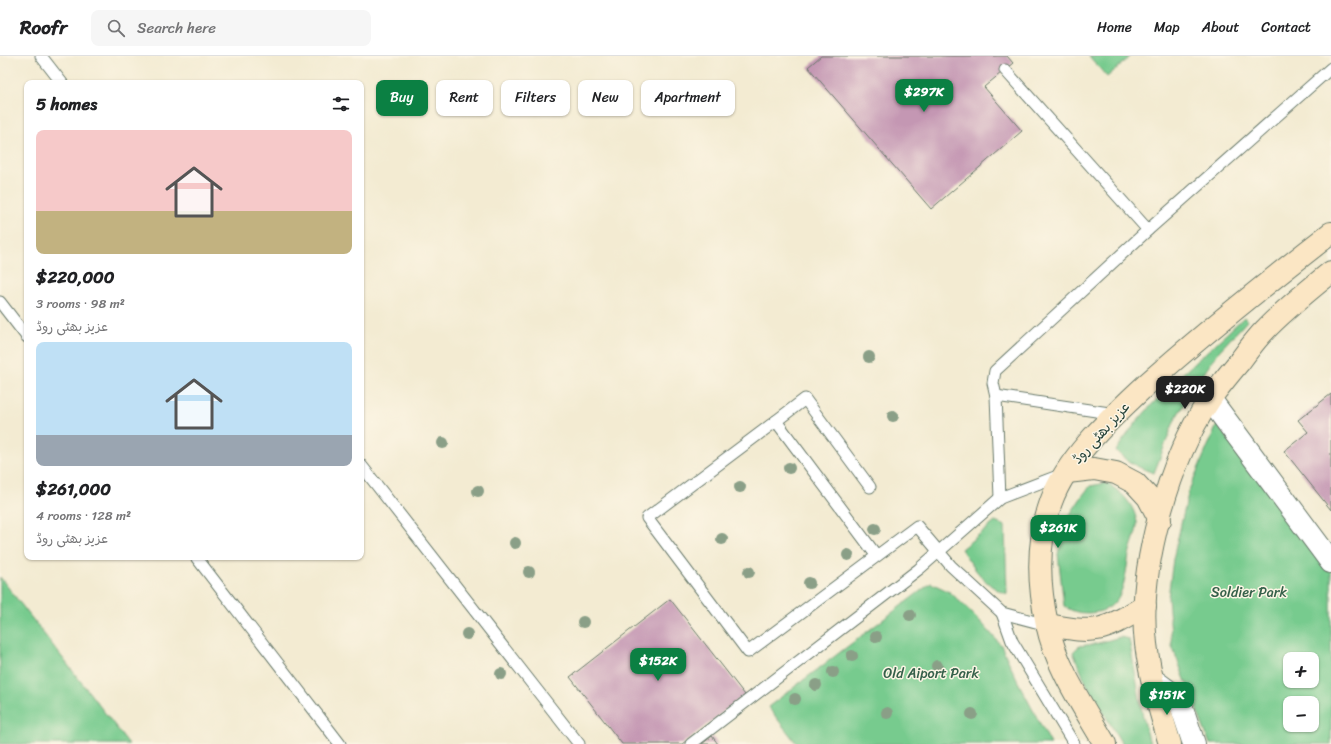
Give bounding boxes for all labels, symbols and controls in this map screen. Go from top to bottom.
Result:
search box [91,10,371,46]
text: Roofr [20,11,67,44]
text: Search here [137,15,216,41]
text: Home [1097,15,1132,40]
text: Map [1154,15,1180,40]
text: About [1202,15,1239,40]
text: Contact [1261,15,1311,40]
icon: search [105,17,127,39]
pin: $297K [896,79,952,113]
chip: Buy [376,80,428,116]
chip: Rent [436,80,493,116]
chip: Filters [501,80,570,116]
chip: New [578,80,633,116]
chip: Apartment [641,80,735,116]
text: $297K [904,80,944,103]
text: 5 homes [36,89,97,119]
icon: filters [330,93,352,115]
icon: home [158,156,230,228]
text: $220,000 [36,262,115,292]
text: 3 rooms · 98 m² [36,292,125,315]
text: عزیز بھٹی روڈ [36,315,108,338]
icon: home [158,368,230,440]
pin: $220K [1157,376,1213,410]
text: $220K [1165,377,1205,400]
street label: عزیز بھٹی روڈ [1066,396,1136,470]
text: $261,000 [36,474,111,504]
text: 4 rooms · 128 m² [36,504,131,527]
pin: $261K [1030,515,1086,549]
text: $261K [1039,516,1077,539]
text: عزیز بھٹی روڈ [36,527,108,550]
park label: Soldier Park [1211,580,1288,605]
pin: $152K [630,648,686,682]
text: $152K [639,649,677,672]
map controls [1283,652,1319,732]
button: + [1283,652,1319,688]
park label: Old Aiport Park [883,661,979,686]
pin: $151K [1139,682,1195,716]
text: $151K [1149,683,1185,706]
button: − [1283,696,1319,732]

